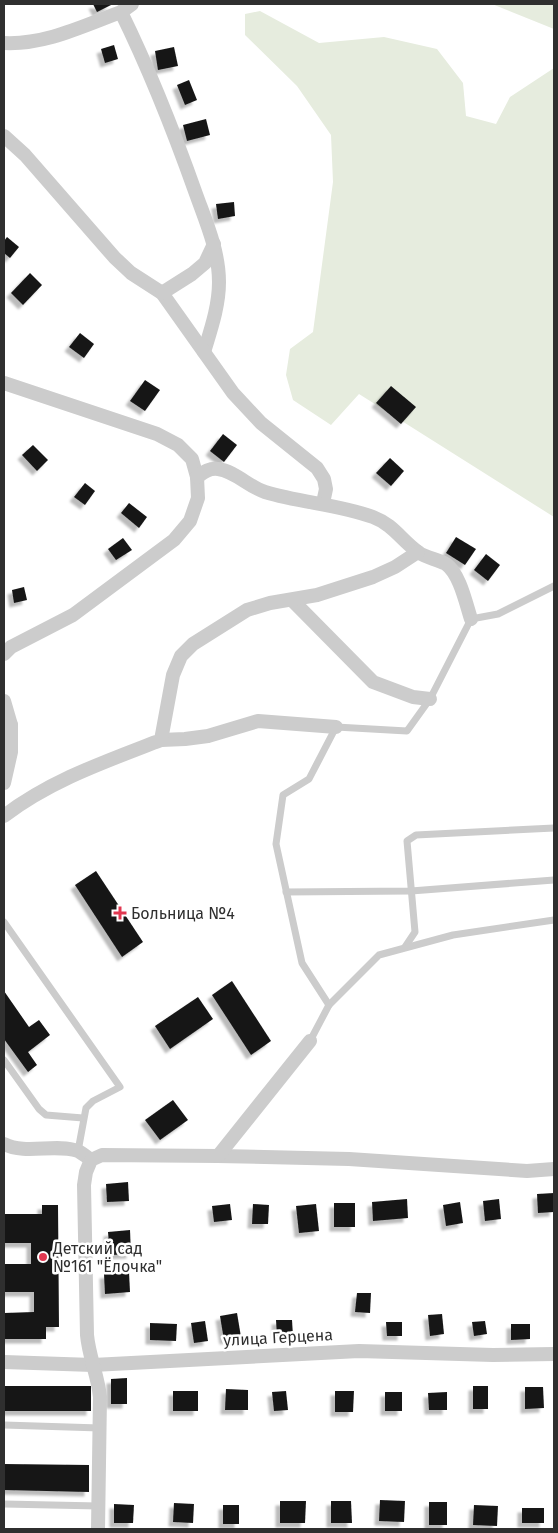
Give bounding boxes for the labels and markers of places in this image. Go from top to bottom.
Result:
place label: Больница №4 [131,904,235,923]
marker: Больница №4 [113,906,127,920]
place label: Детский сад №161 "Ёлочка" [52,1239,162,1276]
marker: Детский сад №161 "Ёлочка" [37,1251,49,1263]

